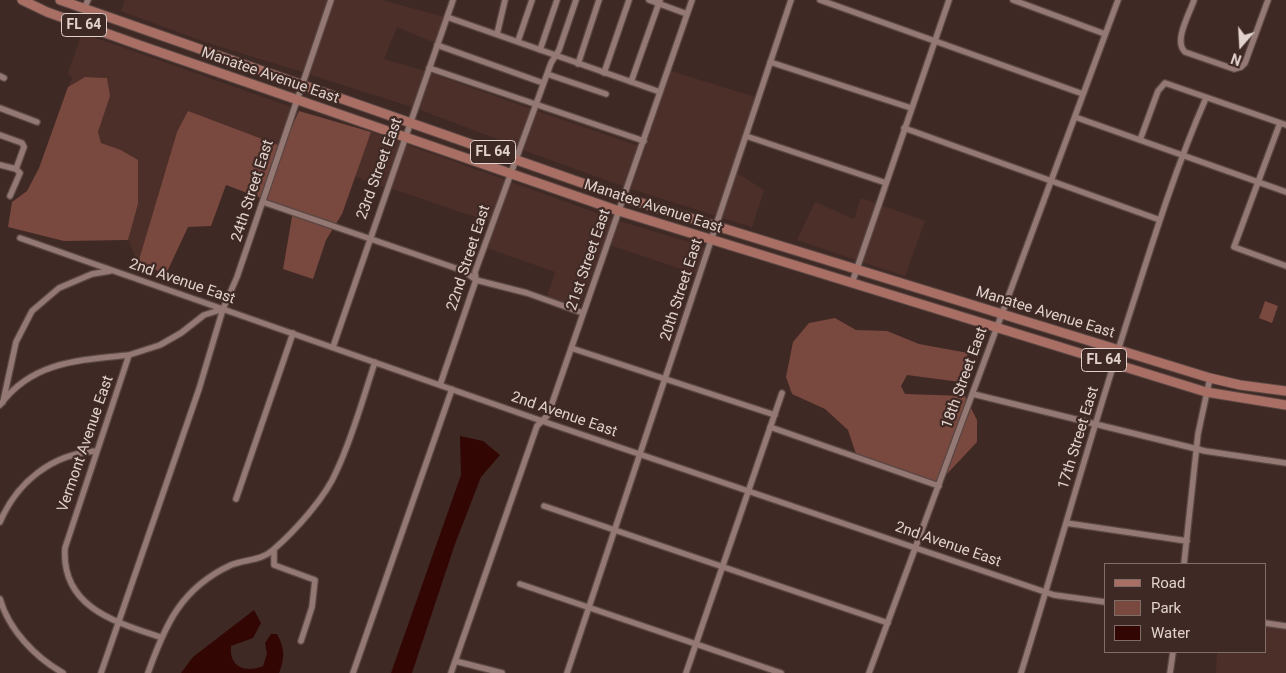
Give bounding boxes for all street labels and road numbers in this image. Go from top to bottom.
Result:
road number: FL 64 [62,14,106,36]
street label: Manatee Avenue East [199,44,341,108]
street label: 23rd Street East [353,116,407,222]
street label: 24th Street East [228,138,278,244]
road number: FL 64 [470,140,516,163]
street label: Manatee Avenue East [582,176,724,238]
street label: 22nd Street East [443,203,495,313]
street label: 21st Street East [563,207,615,313]
street label: 20th Street East [657,237,707,343]
street label: 2nd Avenue East [127,255,237,309]
street label: Manatee Avenue East [973,283,1117,343]
street label: 18th Street East [938,325,992,431]
road number: FL 64 [1082,348,1126,372]
street label: Vermont Avenue East [54,373,118,515]
street label: 17th Street East [1055,385,1103,491]
street label: 2nd Avenue East [509,388,619,442]
street label: 2nd Avenue East [893,518,1003,572]

